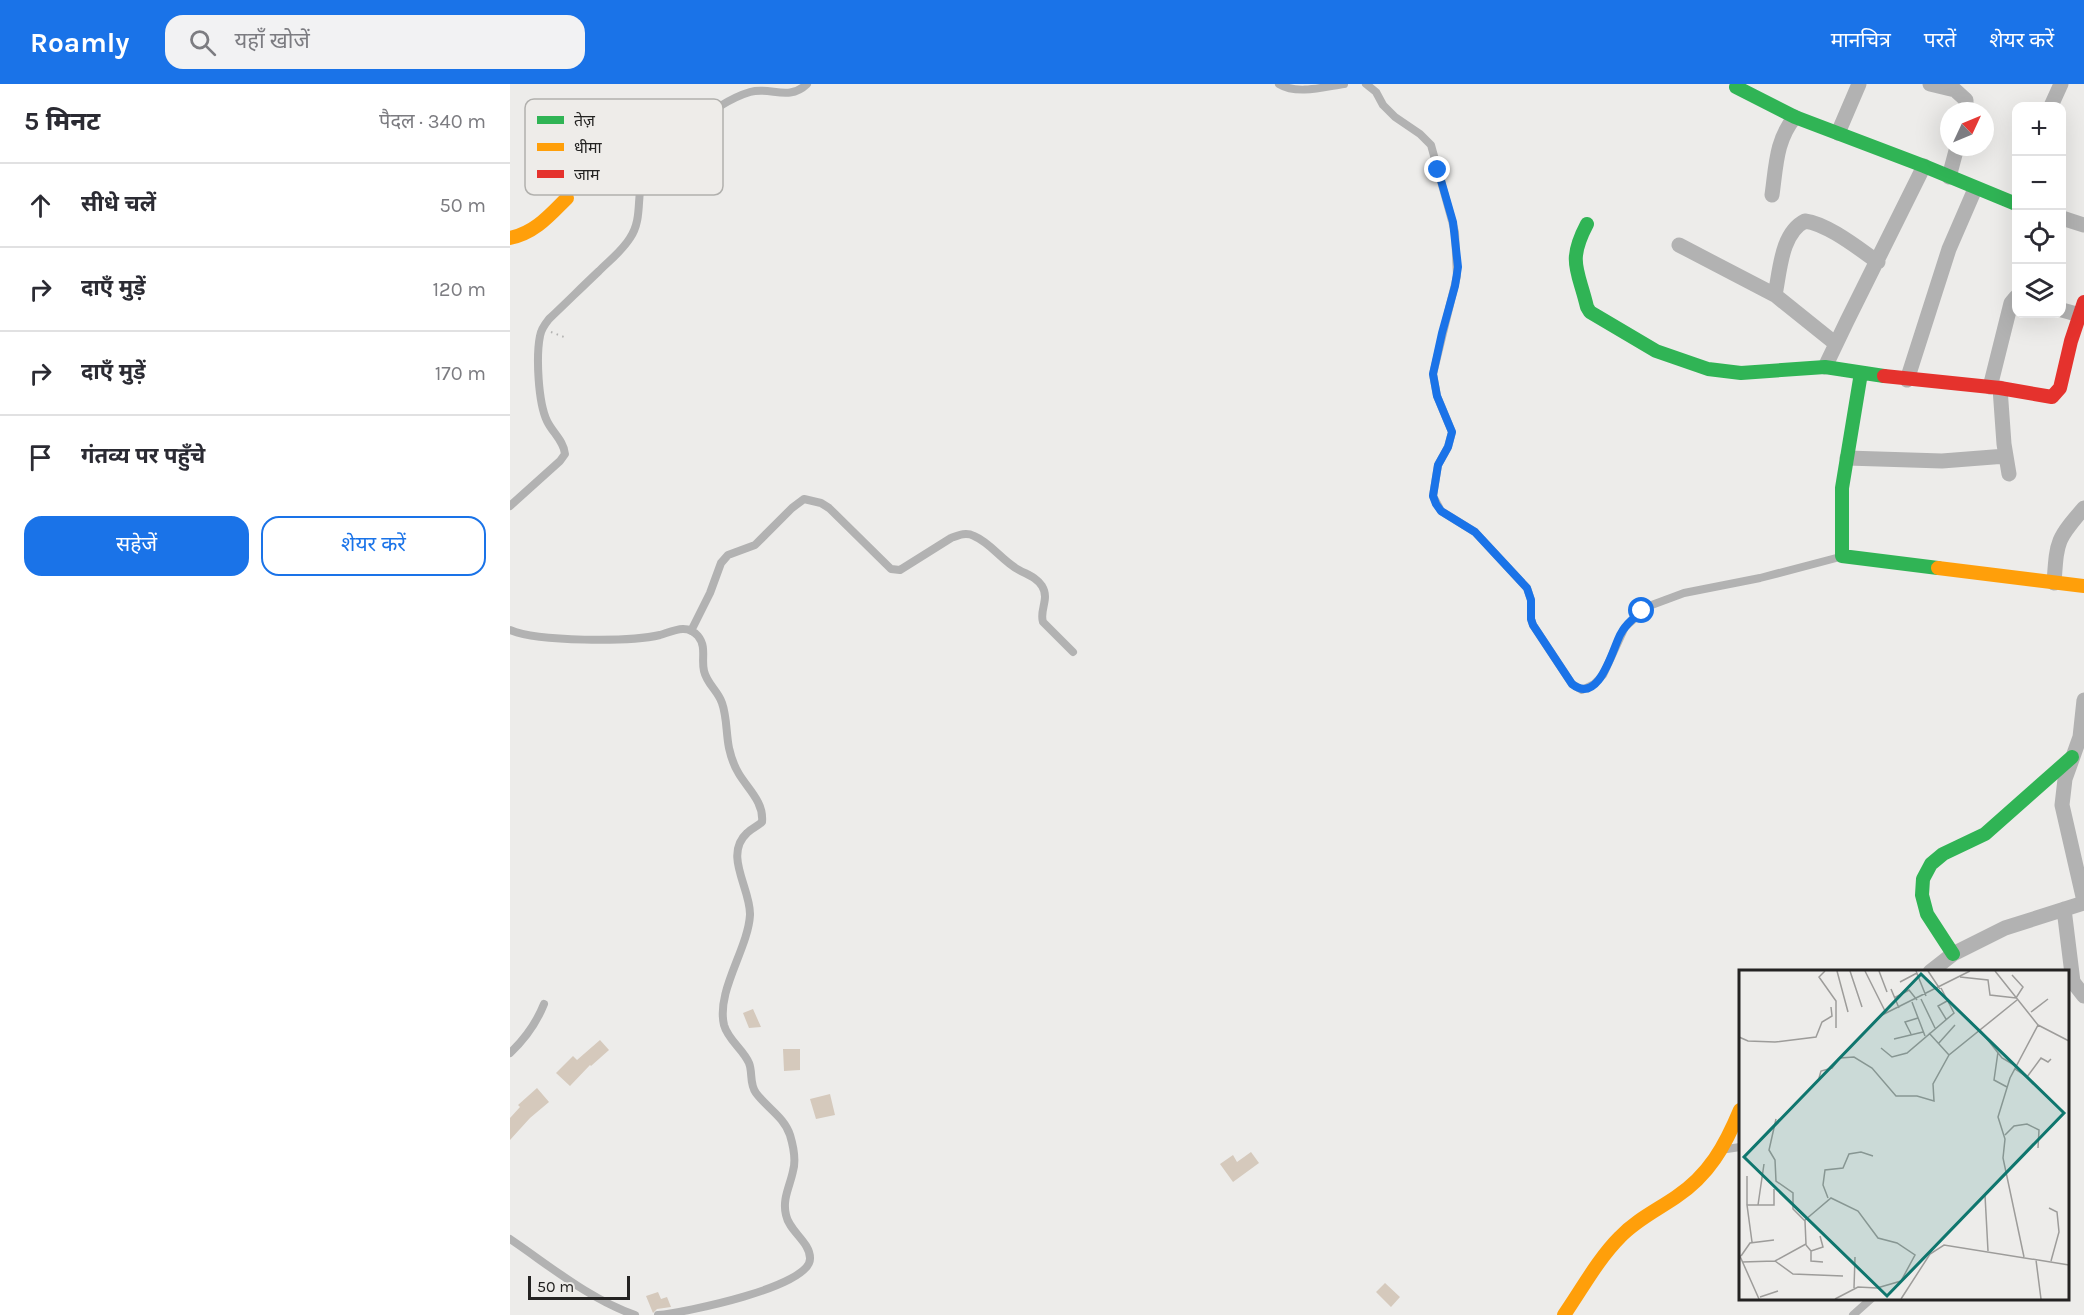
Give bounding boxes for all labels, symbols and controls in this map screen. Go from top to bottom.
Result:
search box [165,15,585,69]
text: Roamly [30,26,129,59]
icon: search [186,26,219,59]
text: यहाँ खोजें [234,28,310,54]
text: मानचित्र [1831,28,1891,52]
text: परतें [1924,28,1956,52]
text: शेयर करें [1989,28,2054,52]
legend [525,99,723,195]
north arrow [1940,102,1994,156]
map controls [2012,102,2066,318]
button: + [2012,102,2066,156]
text: 5 मिनट [24,106,100,137]
text: पैदल · 340 m [379,110,486,133]
text: तेज़ [574,111,596,130]
text: धीमा [574,138,603,157]
route end [1424,156,1450,182]
button: − [2012,156,2066,210]
text: जाम [574,165,600,184]
icon: ahead [24,189,57,222]
text: सीधे चलें [81,191,156,217]
text: 50 m [439,194,486,217]
button: locate [2012,210,2066,264]
button: layers [2012,264,2066,318]
icon: right [24,273,57,306]
text: दाएँ मुड़ें [81,275,146,301]
text: 120 m [432,278,486,301]
icon: right [24,357,57,390]
text: दाएँ मुड़ें [81,359,146,385]
text: 170 m [435,362,486,385]
icon: arrive [24,441,57,474]
text: गंतव्य पर पहुँचे [81,443,205,469]
button: सहेजें [24,516,249,576]
button: शेयर करें [261,516,486,576]
route start [1628,597,1654,623]
inset map [1739,970,2069,1300]
scale bar [528,1273,630,1300]
text: 50 m [537,1277,574,1296]

